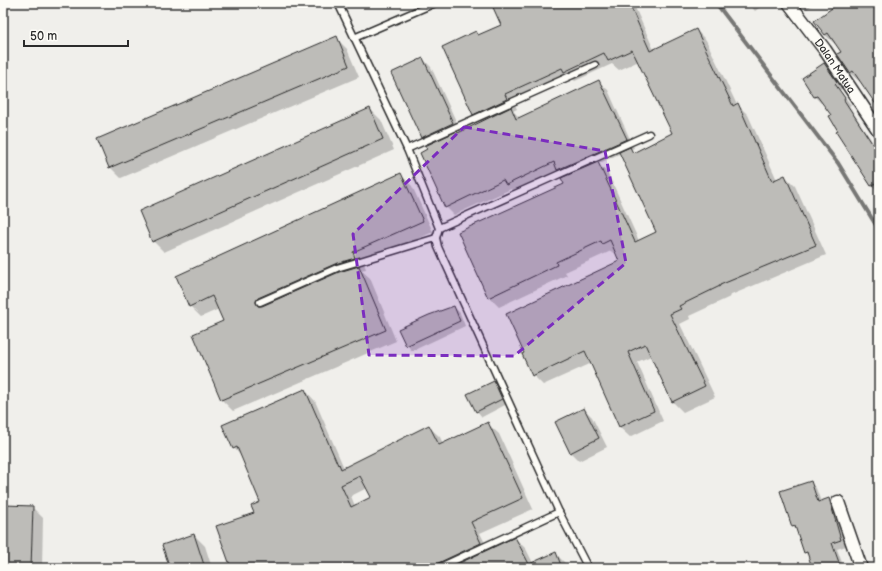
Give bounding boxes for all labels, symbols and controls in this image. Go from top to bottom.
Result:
scale bar [24,22,128,48]
text: 50 m [30,29,57,44]
street label: Dalan Matua [812,36,858,96]

